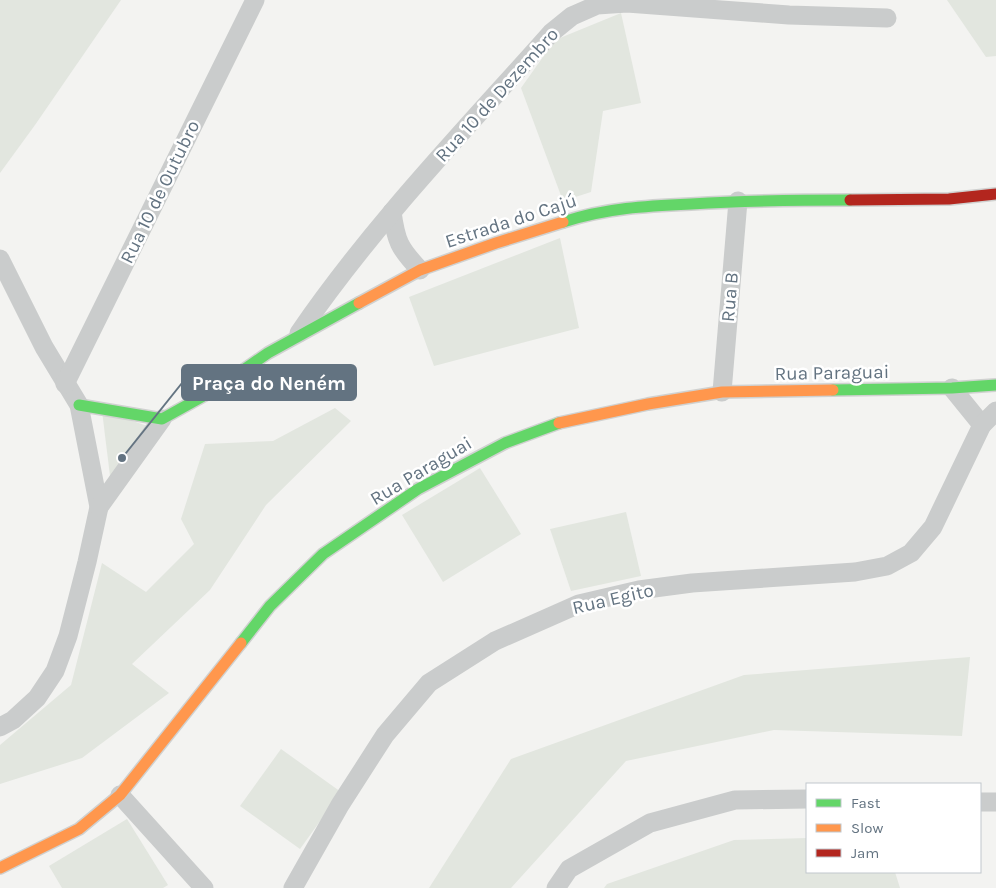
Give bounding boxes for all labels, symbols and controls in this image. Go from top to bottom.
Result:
street label: Rua 10 de Dezembro [431,23,563,167]
street label: Rua 10 de Outubro [116,117,204,267]
street label: Estrada do Cajú [442,189,580,253]
street label: Rua B [717,271,743,323]
street label: Rua Paraguai [774,361,890,385]
callout: Praça do Neném [182,365,356,400]
text: Praça do Neném [192,372,346,395]
street label: Rua Paraguai [366,432,476,510]
street label: Rua Egito [570,579,656,619]
legend [806,783,981,873]
text: Fast [851,794,881,812]
text: Slow [851,819,883,837]
text: Jam [851,844,879,862]

